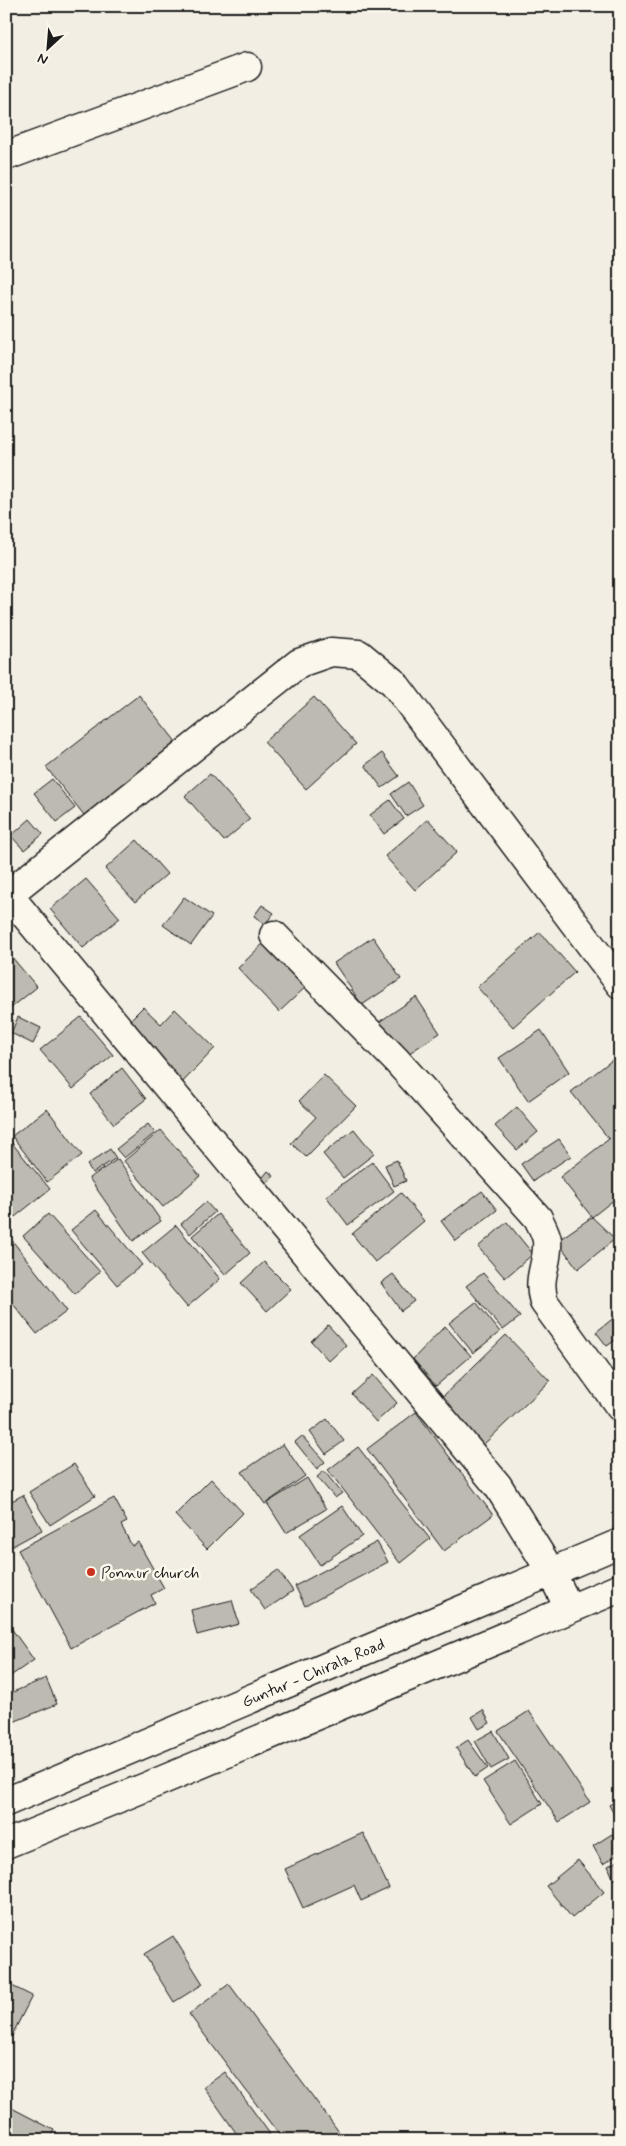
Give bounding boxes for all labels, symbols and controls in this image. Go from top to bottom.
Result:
north arrow [22,22,72,72]
text: N [35,49,51,69]
place label: Ponnur church [101,1563,199,1584]
marker: Ponnur church [85,1566,97,1578]
street label: Guntur - Chirala Road [239,1634,388,1713]

